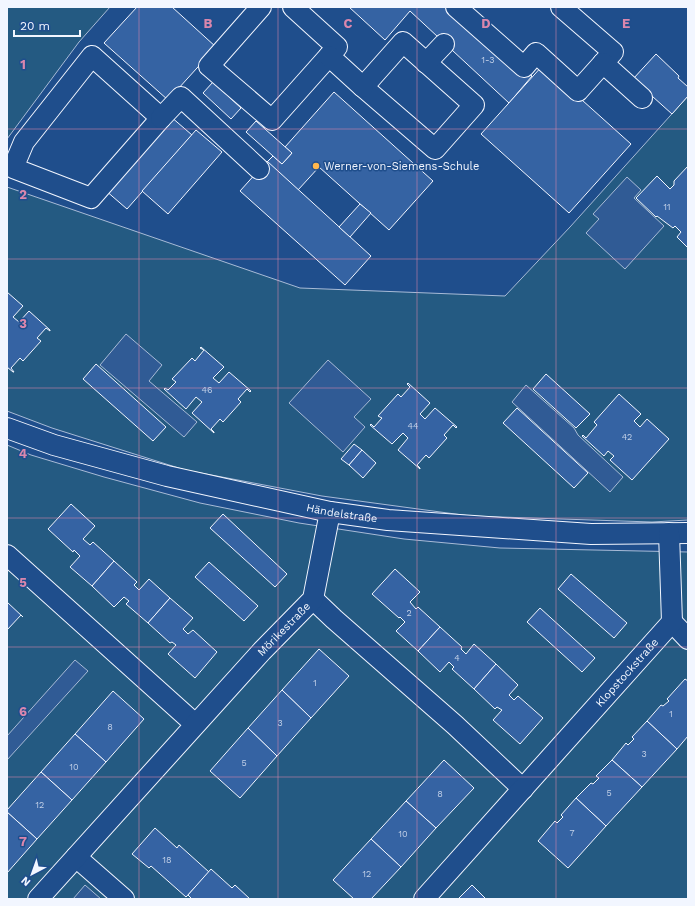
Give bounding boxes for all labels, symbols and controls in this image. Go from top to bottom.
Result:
scale bar [14,12,80,38]
text: B [204,16,213,31]
text: C [344,16,353,31]
text: D [481,16,491,31]
text: E [622,16,630,31]
text: 20 m [20,19,50,33]
house number: 1-3 [481,55,495,65]
text: 1 [20,57,26,72]
place label: Werner-von-Siemens-Schule [324,160,479,173]
marker: Werner-von-Siemens-Schule [311,161,321,171]
text: 2 [19,187,27,202]
house number: 11 [663,202,671,212]
text: 3 [19,316,27,331]
house number: 46 [202,385,212,395]
house number: 44 [408,421,419,431]
house number: 42 [622,432,632,442]
text: 4 [19,446,28,461]
street label: Händelstraße [305,501,378,525]
text: 5 [19,575,27,590]
street label: Mörikestraße [255,600,313,659]
house number: 2 [406,608,412,618]
street label: Klopstockstraße [593,636,661,710]
house number: 4 [454,653,460,663]
house number: 1 [313,678,317,688]
text: 6 [19,704,27,719]
house number: 1 [669,709,673,719]
house number: 3 [277,718,283,728]
house number: 8 [107,722,113,732]
house number: 3 [641,749,647,759]
house number: 5 [241,758,247,768]
house number: 10 [69,762,79,772]
house number: 5 [606,788,612,798]
house number: 8 [437,789,443,799]
house number: 12 [36,800,44,810]
house number: 7 [569,828,575,838]
house number: 10 [398,829,408,839]
text: 7 [19,834,27,849]
north arrow [12,854,52,894]
house number: 18 [162,855,172,865]
house number: 12 [363,869,371,879]
text: N [18,874,33,889]

